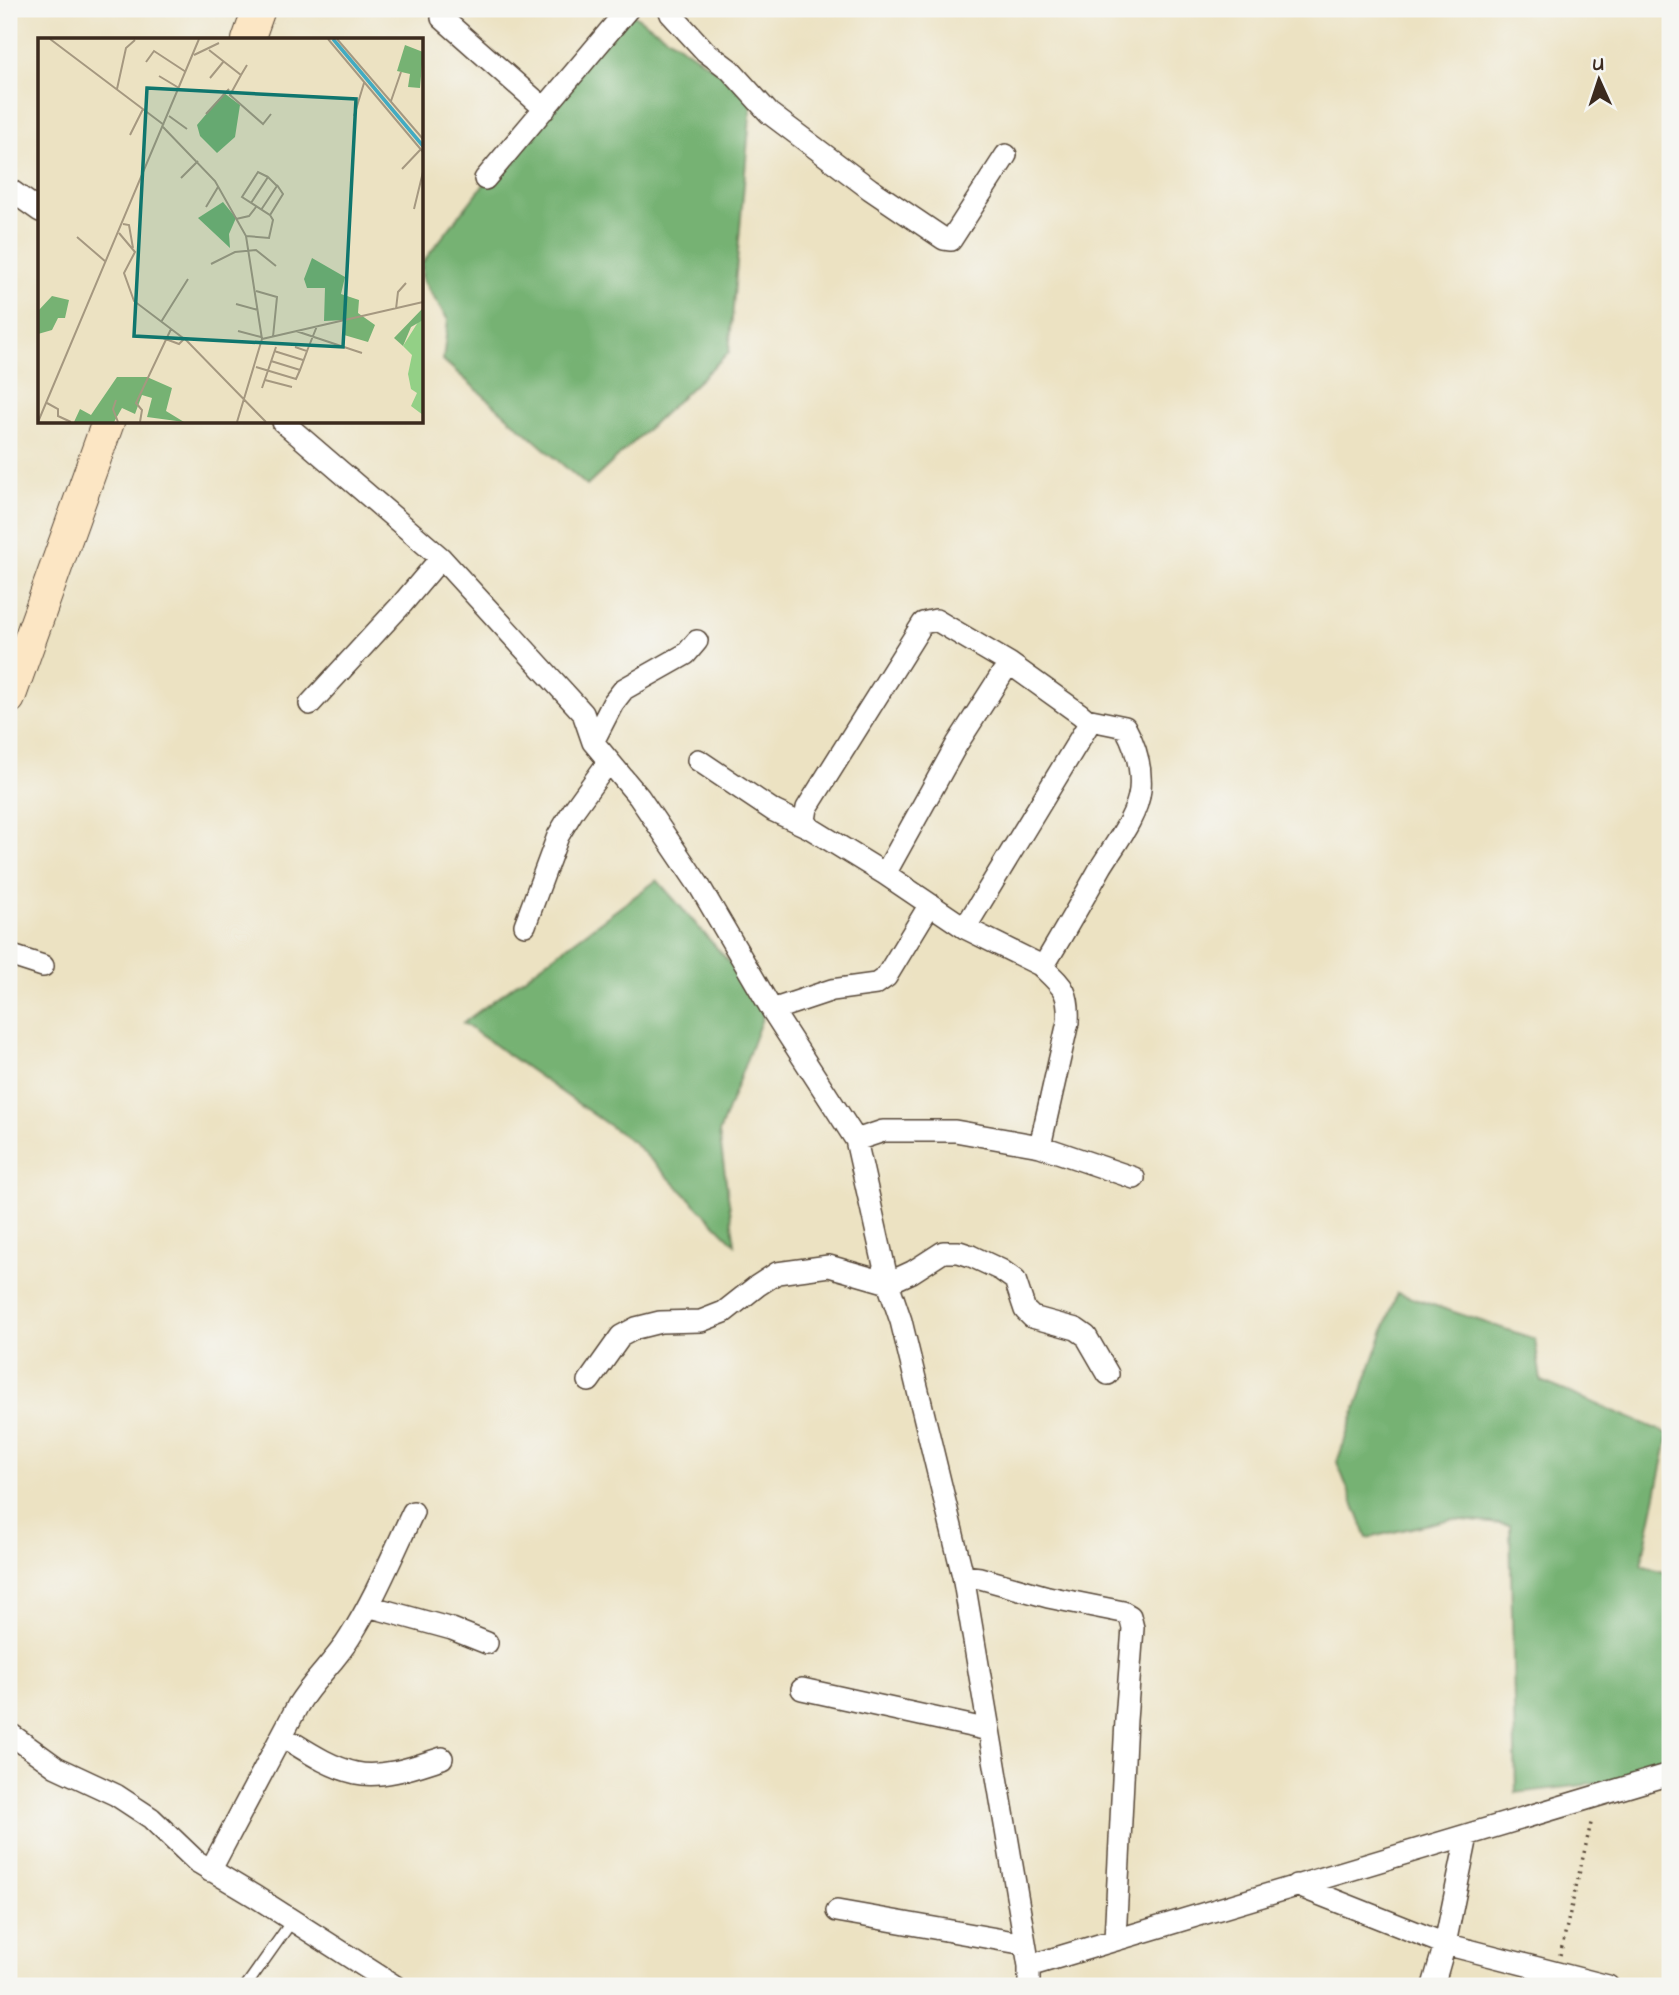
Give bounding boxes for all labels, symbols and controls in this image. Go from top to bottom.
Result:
inset map [38,38,424,424]
north arrow [1564,46,1634,116]
text: U [1592,51,1605,78]

